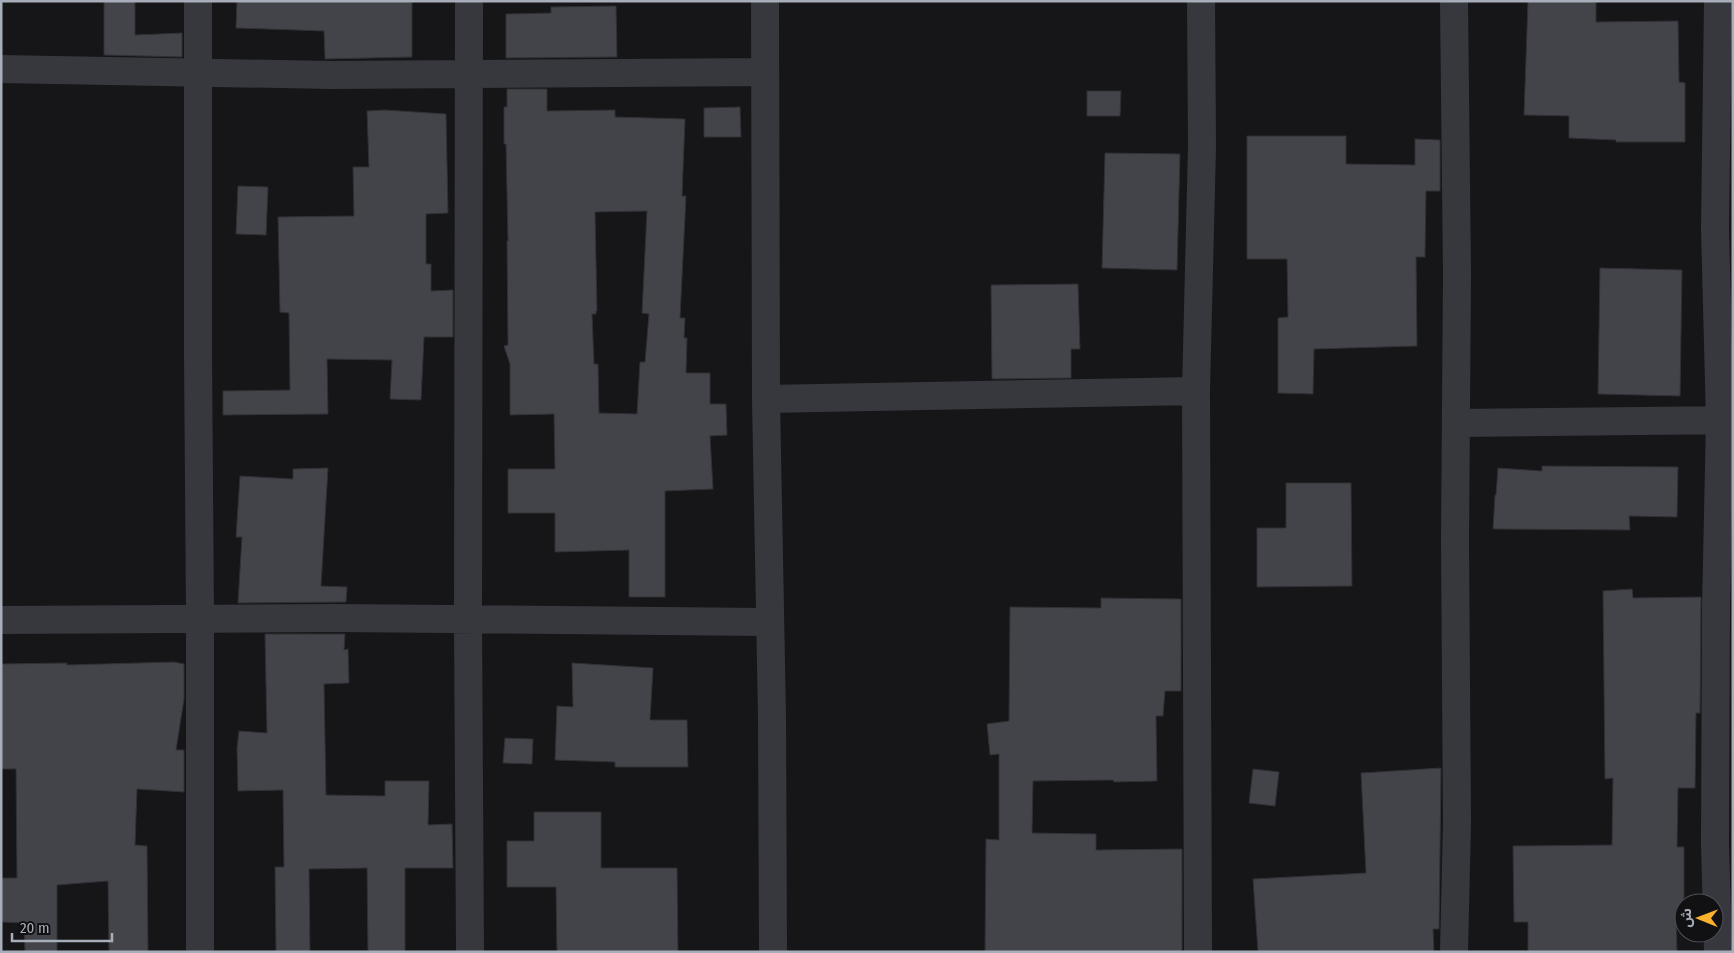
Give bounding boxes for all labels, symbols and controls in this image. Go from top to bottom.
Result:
north arrow [1674,893,1724,943]
text: ش [1678,908,1695,928]
scale bar [12,910,112,942]
text: 20 m [20,919,50,937]

